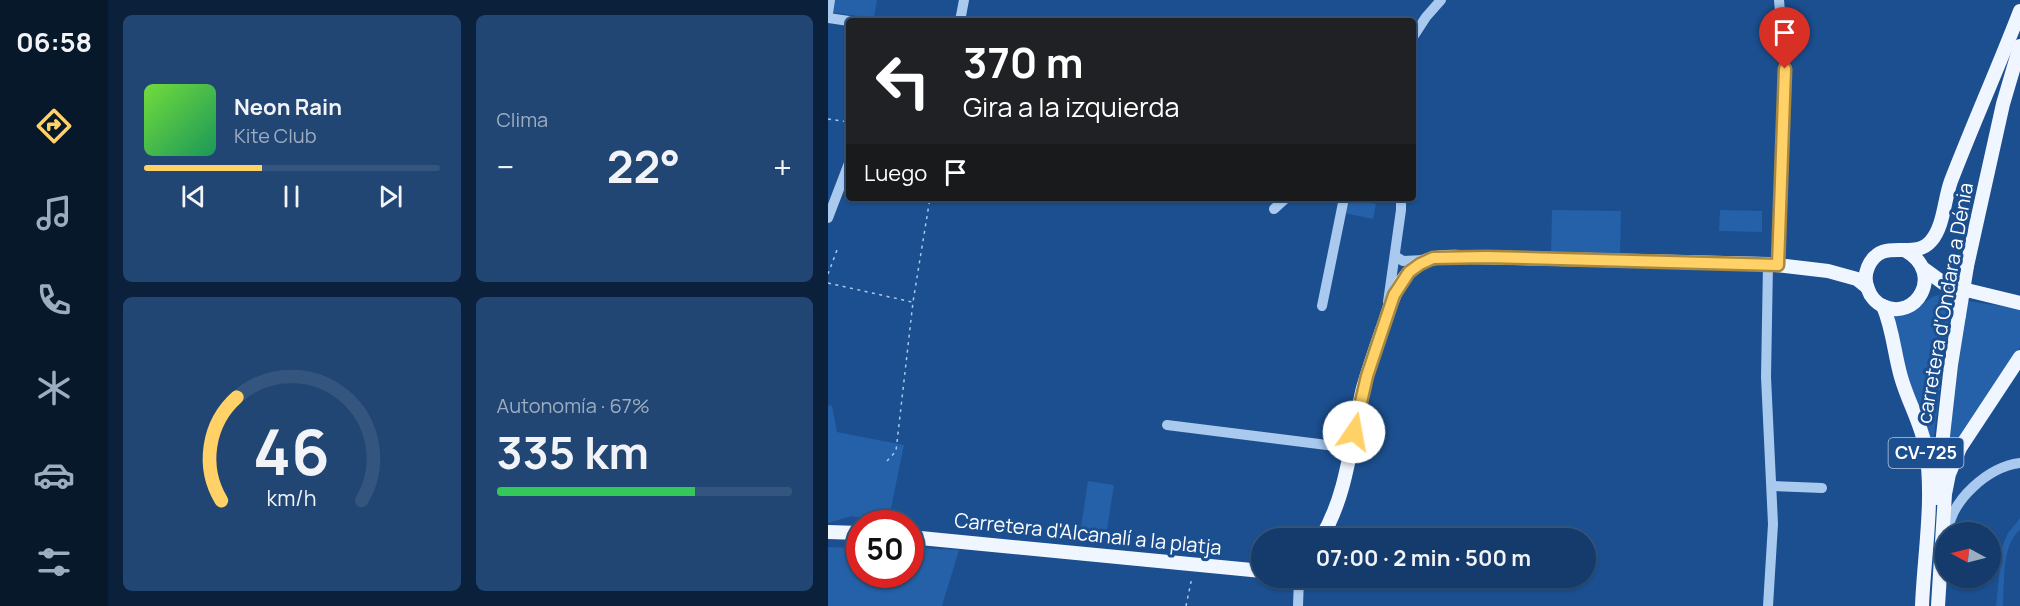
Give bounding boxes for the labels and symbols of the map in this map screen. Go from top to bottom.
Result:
pin [1759,7,1810,69]
street label: carretera d'Ondara a Dénia [1910,180,1979,425]
position arrow [1322,400,1386,464]
road number: CV-725 [1888,438,1964,468]
street label: Carretera d'Alcanalí a la platja [953,506,1223,561]
speed limit sign: 50 [846,510,924,588]
north arrow [1935,522,2001,588]

